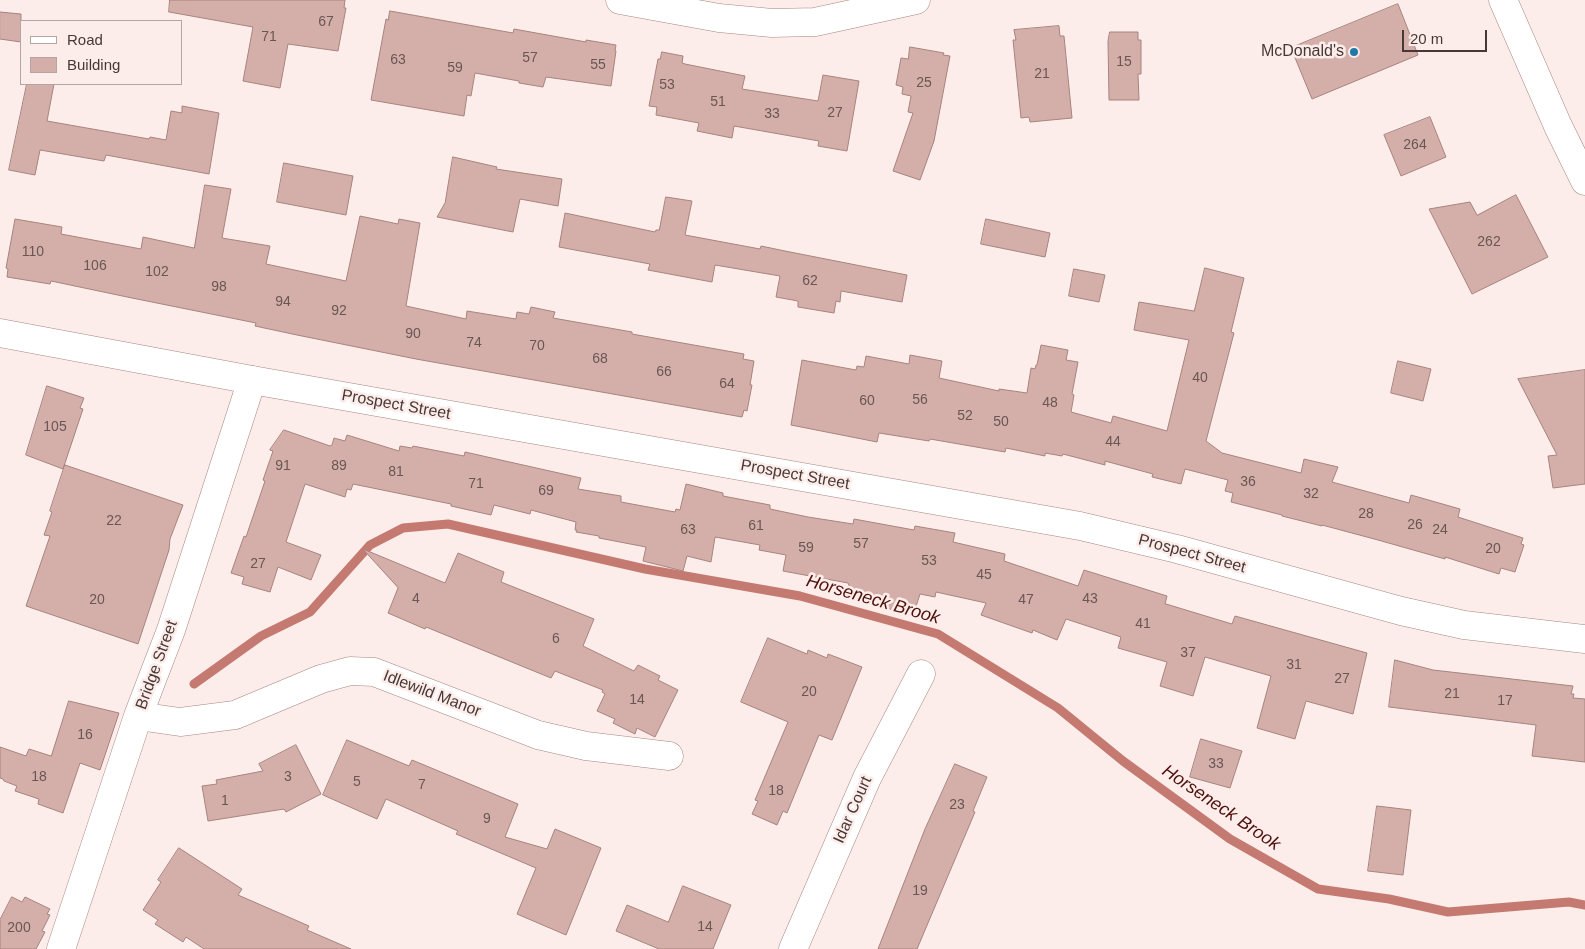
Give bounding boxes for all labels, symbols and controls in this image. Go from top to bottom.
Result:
house number: 67 [318,14,334,30]
legend [20,20,182,85]
scale bar [1405,20,1490,52]
house number: 71 [261,29,277,45]
text: 20 m [1410,30,1443,47]
text: Road [67,31,103,48]
place label: McDonald's [1261,42,1344,62]
marker: McDonald's [1348,46,1360,58]
house number: 57 [522,50,538,66]
house number: 63 [390,52,406,68]
house number: 15 [1116,54,1132,70]
text: Building [67,56,120,73]
house number: 55 [590,57,606,73]
house number: 59 [447,60,463,76]
house number: 21 [1034,66,1050,82]
house number: 25 [916,75,932,91]
house number: 53 [659,77,675,93]
house number: 51 [710,94,726,110]
house number: 27 [827,105,843,121]
house number: 33 [764,106,780,122]
house number: 264 [1403,137,1427,153]
house number: 262 [1477,234,1501,250]
house number: 110 [22,244,44,260]
house number: 106 [83,258,107,274]
house number: 102 [145,264,169,280]
house number: 62 [802,273,818,289]
house number: 98 [211,279,227,295]
house number: 94 [275,294,291,310]
house number: 92 [331,303,347,319]
house number: 90 [405,326,421,342]
house number: 74 [466,335,482,351]
house number: 70 [529,338,545,354]
house number: 68 [592,351,608,367]
house number: 66 [656,364,672,380]
house number: 40 [1192,370,1208,386]
house number: 64 [719,376,735,392]
street label: Prospect Street [340,386,452,424]
house number: 56 [912,392,928,408]
house number: 60 [859,393,875,409]
house number: 48 [1042,395,1058,411]
house number: 52 [957,408,973,424]
house number: 50 [993,414,1009,430]
house number: 105 [43,419,67,435]
house number: 44 [1105,434,1121,450]
street label: Prospect Street [739,456,851,494]
house number: 91 [275,458,291,474]
house number: 89 [331,458,347,474]
house number: 81 [388,464,404,480]
house number: 36 [1240,474,1256,490]
house number: 71 [468,476,484,492]
house number: 69 [538,483,554,499]
house number: 32 [1303,486,1319,502]
house number: 28 [1358,506,1374,522]
house number: 22 [106,513,122,529]
house number: 26 [1407,517,1423,533]
house number: 61 [748,518,764,534]
house number: 63 [680,522,696,538]
house number: 24 [1432,522,1448,538]
street label: Prospect Street [1136,530,1248,578]
house number: 57 [853,536,869,552]
house number: 59 [798,540,814,556]
house number: 20 [1485,541,1501,557]
house number: 53 [921,553,937,569]
house number: 27 [250,556,266,572]
house number: 45 [976,567,992,583]
water label: Horseneck Brook [804,571,942,629]
house number: 4 [412,591,420,607]
house number: 43 [1082,591,1098,607]
house number: 20 [89,592,105,608]
house number: 47 [1018,592,1034,608]
house number: 41 [1135,616,1151,632]
street label: Bridge Street [132,618,182,712]
house number: 6 [552,631,560,647]
house number: 37 [1180,645,1196,661]
house number: 31 [1286,657,1302,673]
street label: Idlewild Manor [380,667,484,721]
house number: 27 [1334,671,1350,687]
house number: 20 [801,684,817,700]
house number: 21 [1444,686,1460,702]
house number: 14 [629,692,645,708]
house number: 17 [1497,693,1513,709]
house number: 16 [77,727,93,743]
house number: 33 [1208,756,1224,772]
water label: Horseneck Brook [1158,760,1284,856]
house number: 18 [31,769,47,785]
house number: 3 [284,769,292,785]
house number: 5 [353,774,361,790]
street label: Idar Court [830,774,876,846]
house number: 7 [418,777,426,793]
house number: 18 [768,783,784,799]
house number: 1 [221,793,229,809]
house number: 23 [949,797,965,813]
house number: 9 [483,811,491,827]
house number: 19 [912,883,928,899]
house number: 14 [697,919,713,935]
house number: 200 [7,920,31,936]

